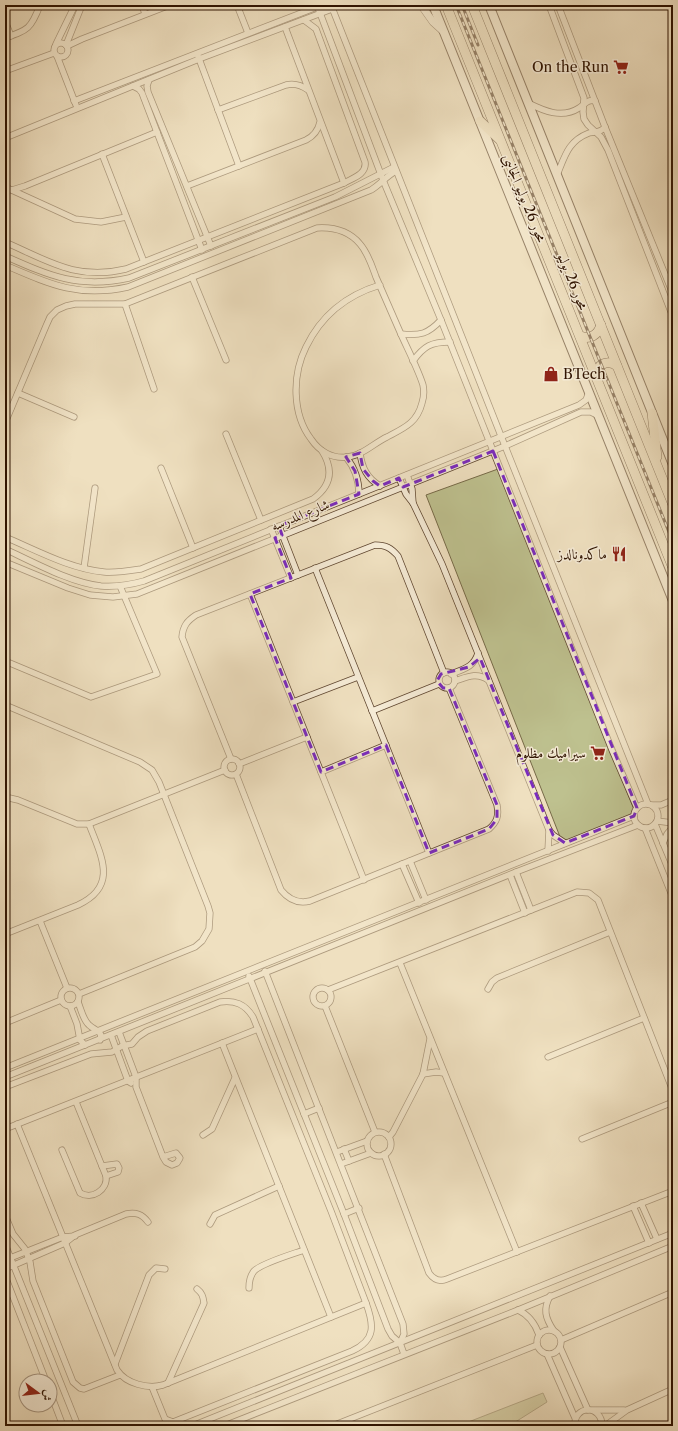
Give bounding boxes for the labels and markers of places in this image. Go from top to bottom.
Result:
place label: On the Run [532,58,609,76]
supermarket icon: On the Run [612,58,630,76]
shop icon: BTech [542,365,560,383]
place label: BTech [563,365,606,383]
place label: ماكدونالدز [555,545,607,563]
restaurant icon: ماكدونالدز [610,545,628,563]
place label: سيراميك مظلوم [516,744,586,766]
supermarket icon: سيراميك مظلوم [589,744,607,762]

